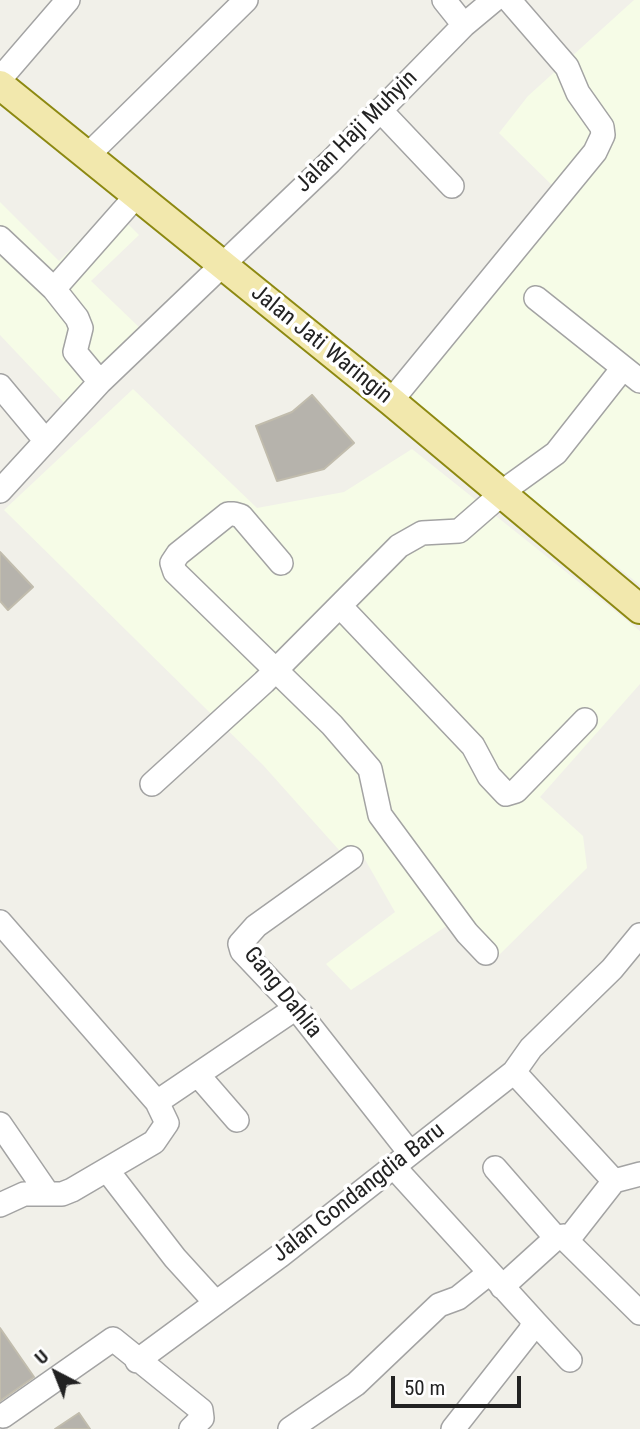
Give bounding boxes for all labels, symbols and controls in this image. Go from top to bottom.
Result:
street label: Jalan Haji Muhyin [290,65,424,199]
street label: Jalan Jati Waringin [245,280,397,410]
street label: Gang Dahlia [237,942,327,1044]
street label: Jalan Gondangdia Baru [267,1117,451,1269]
north arrow [21,1338,91,1408]
text: U [30,1345,53,1369]
scale bar [395,1362,524,1406]
text: 50 m [404,1376,445,1400]

